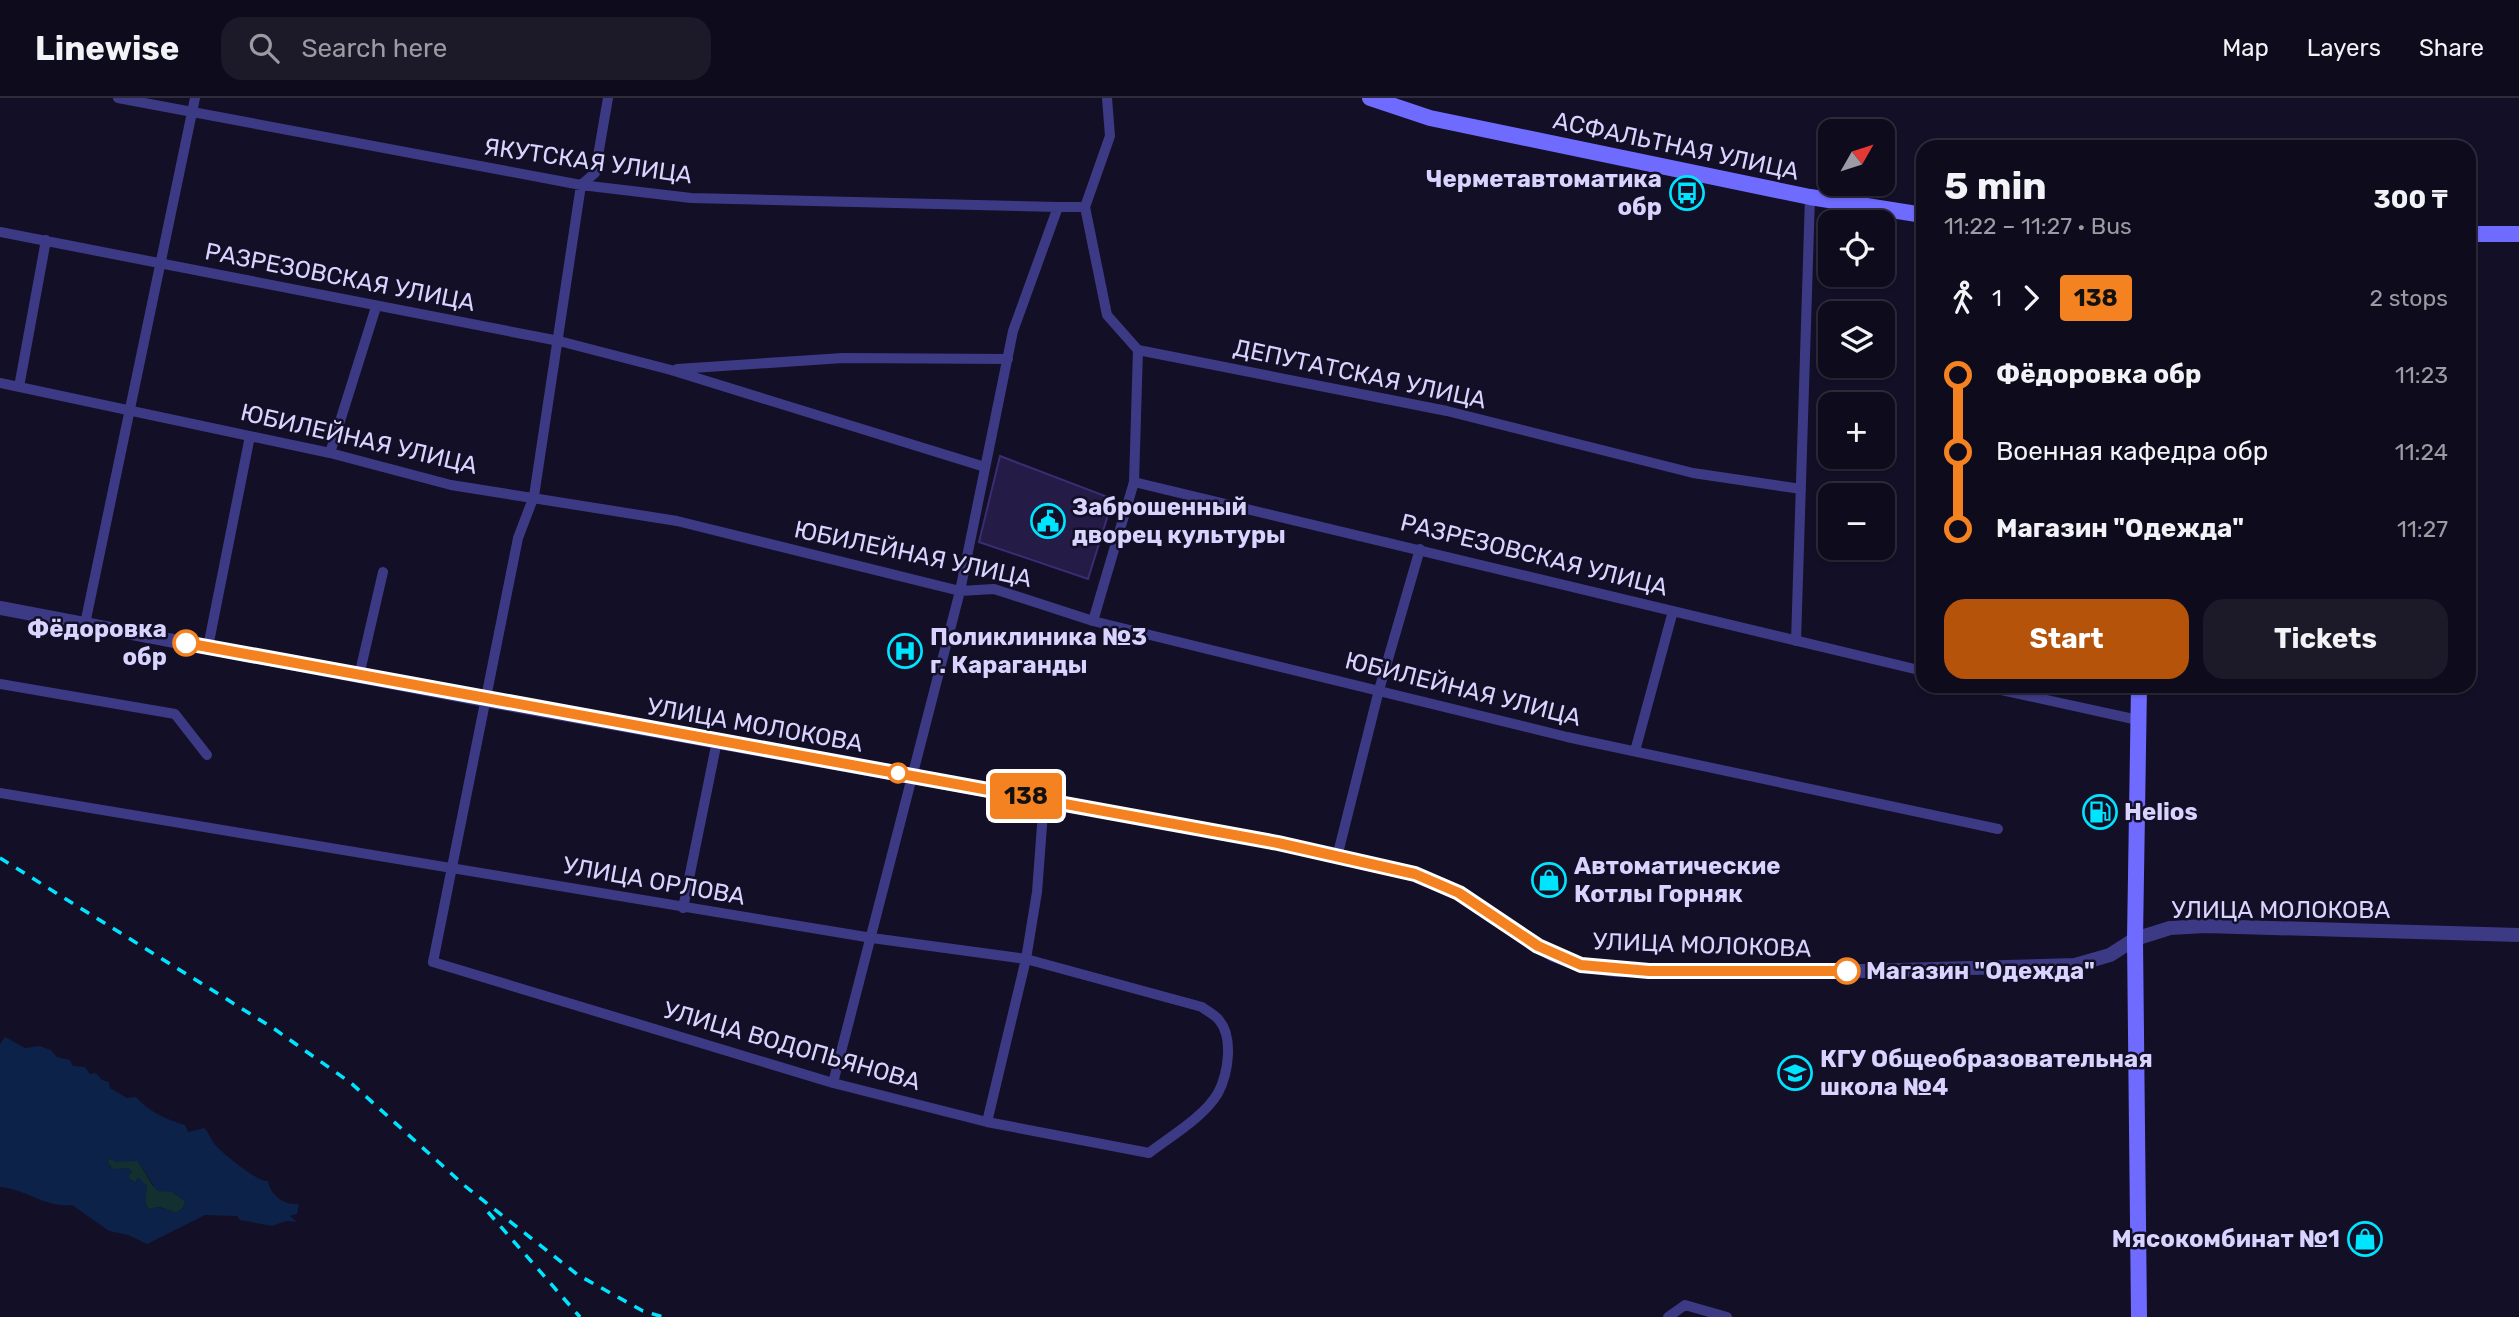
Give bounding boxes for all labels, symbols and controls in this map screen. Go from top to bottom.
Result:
search box [221,17,711,80]
text: Linewise [35,29,179,68]
icon: search [245,29,283,67]
text: Search here [301,33,447,64]
text: Map [2222,34,2269,62]
text: Layers [2307,34,2381,62]
text: Share [2419,34,2484,62]
street label: АСФАЛЬТНАЯ УЛИЦА [1550,106,1802,186]
north arrow [1818,119,1895,196]
map controls [1818,119,1895,560]
street label: ЯКУТСКАЯ УЛИЦА [482,133,694,189]
text: 5 min [1944,163,2047,209]
place label: Черметавтоматика обр [1426,165,1662,221]
bus stop icon: Черметавтоматика обр [1668,174,1706,212]
text: 300 ₸ [2374,184,2448,215]
button: locate [1818,210,1895,287]
text: 11:22 – 11:27 · Bus [1944,212,2132,240]
street label: РАЗРЕЗОВСКАЯ УЛИЦА [203,237,477,317]
icon: walk [1944,279,1982,317]
icon: forward [2012,279,2050,317]
text: 1 [1992,284,2002,312]
text: 138 [2074,284,2118,312]
text: 2 stops [2370,284,2448,312]
button: layers [1818,301,1895,378]
street label: ДЕПУТАТСКАЯ УЛИЦА [1231,334,1489,414]
text: Фёдоровка обр [1996,359,2201,390]
text: 11:23 [2395,361,2448,389]
button: + [1818,392,1895,469]
street label: ЮБИЛЕЙНАЯ УЛИЦА [238,398,480,480]
text: Военная кафедра обр [1996,436,2268,467]
text: 11:24 [2395,438,2448,466]
button: − [1818,483,1895,560]
place label: Заброшенный дворец культуры [1072,493,1286,549]
public building icon: Заброшенный дворец культуры [1029,502,1067,540]
street label: РАЗРЕЗОВСКАЯ УЛИЦА [1397,508,1671,602]
text: Магазин "Одежда" [1996,513,2244,544]
street label: ЮБИЛЕЙНАЯ УЛИЦА [792,515,1034,593]
text: 11:27 [2397,515,2448,543]
button: Start [1944,599,2189,679]
button: Tickets [2203,599,2448,679]
place label: Фёдоровка обр [27,615,167,671]
place label: Поликлиника №3 г. Караганды [930,623,1147,679]
marker: Фёдоровка обр [173,630,199,656]
hospital icon: Поликлиника №3 г. Караганды [886,632,924,670]
street label: ЮБИЛЕЙНАЯ УЛИЦА [1342,646,1584,732]
street label: УЛИЦА МОЛОКОВА [645,692,865,758]
unlabelled marker [888,763,908,783]
line badge: 138 [986,773,1066,819]
text: 138 [1004,782,1048,810]
fuel station icon: Helios [2081,793,2119,831]
place label: Helios [2124,798,2198,826]
street label: УЛИЦА ОРЛОВА [561,851,747,911]
place label: Автоматические Котлы Горняк [1574,852,1781,908]
shop icon: Автоматические Котлы Горняк [1530,861,1568,899]
street label: УЛИЦА МОЛОКОВА [2172,896,2390,924]
street label: УЛИЦА МОЛОКОВА [1592,927,1812,963]
place label: Магазин "Одежда" [1866,957,2095,985]
marker: Магазин "Одежда" [1834,958,1860,984]
street label: УЛИЦА ВОДОПЬЯНОВА [660,996,924,1096]
place label: КГУ Общеобразовательная школа №4 [1820,1045,2153,1101]
school or university icon: КГУ Общеобразовательная школа №4 [1776,1054,1814,1092]
shop icon: Мясокомбинат №1 [2346,1220,2384,1258]
place label: Мясокомбинат №1 [2112,1225,2340,1253]

